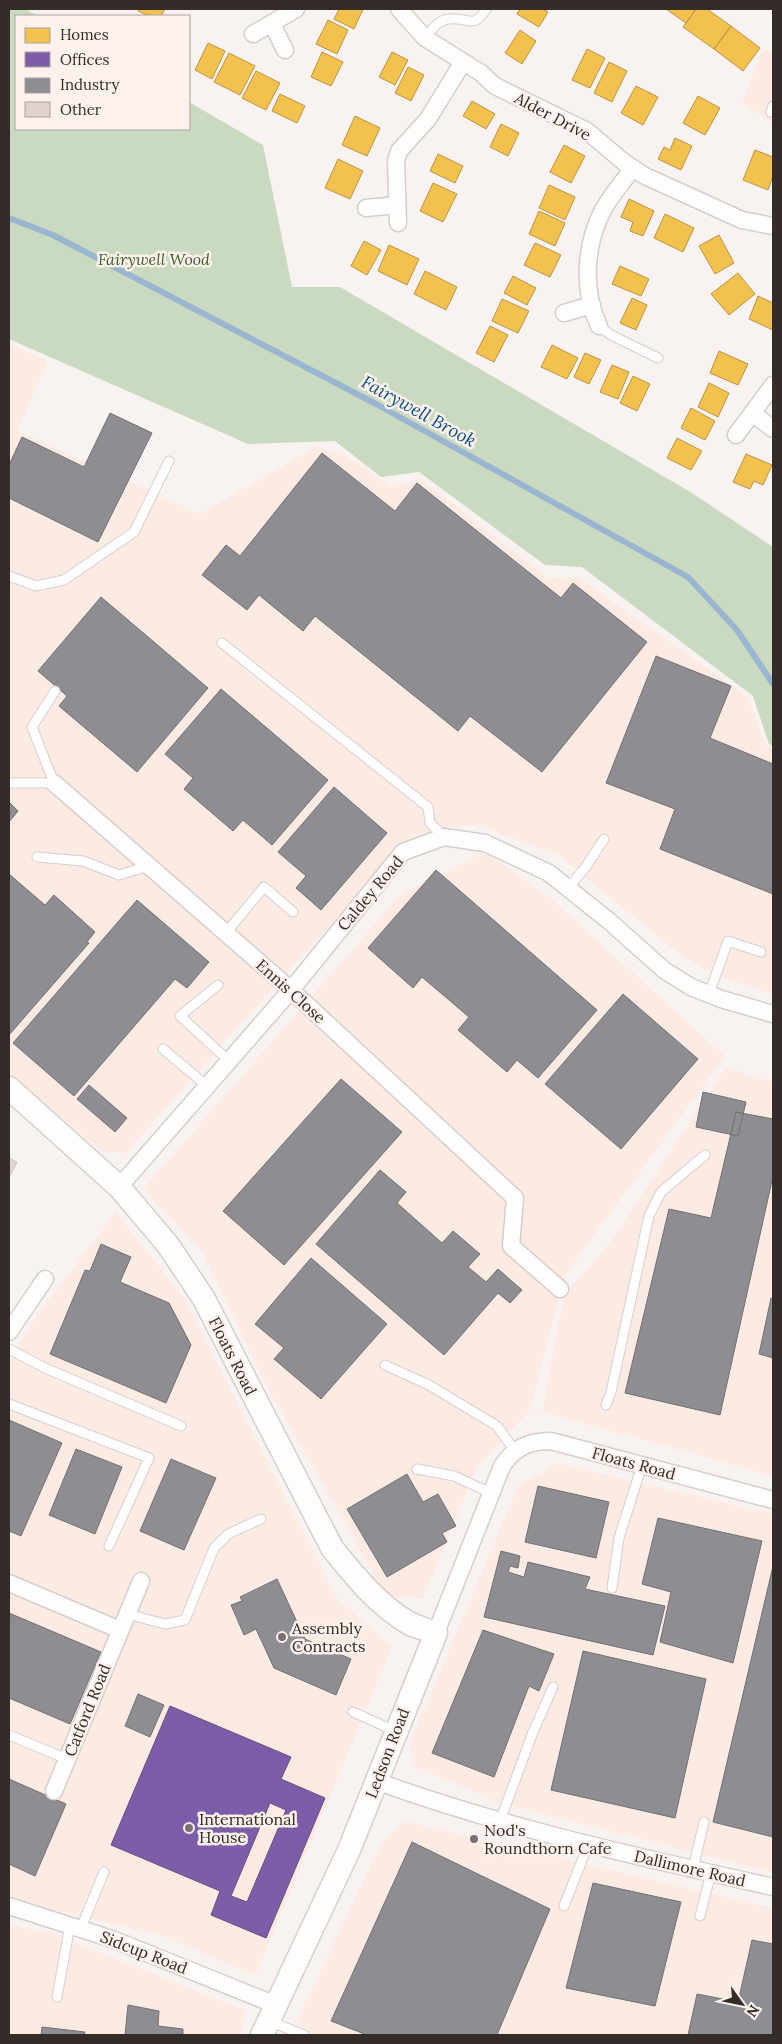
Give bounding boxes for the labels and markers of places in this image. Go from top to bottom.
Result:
place label: Assembly Contracts [291,1618,365,1656]
marker: Assembly Contracts [276,1631,288,1643]
place label: International House [199,1809,296,1847]
place label: Nod's Roundthorn Cafe [484,1820,612,1858]
marker: International House [183,1822,195,1834]
marker: Nod's Roundthorn Cafe [468,1833,480,1845]

